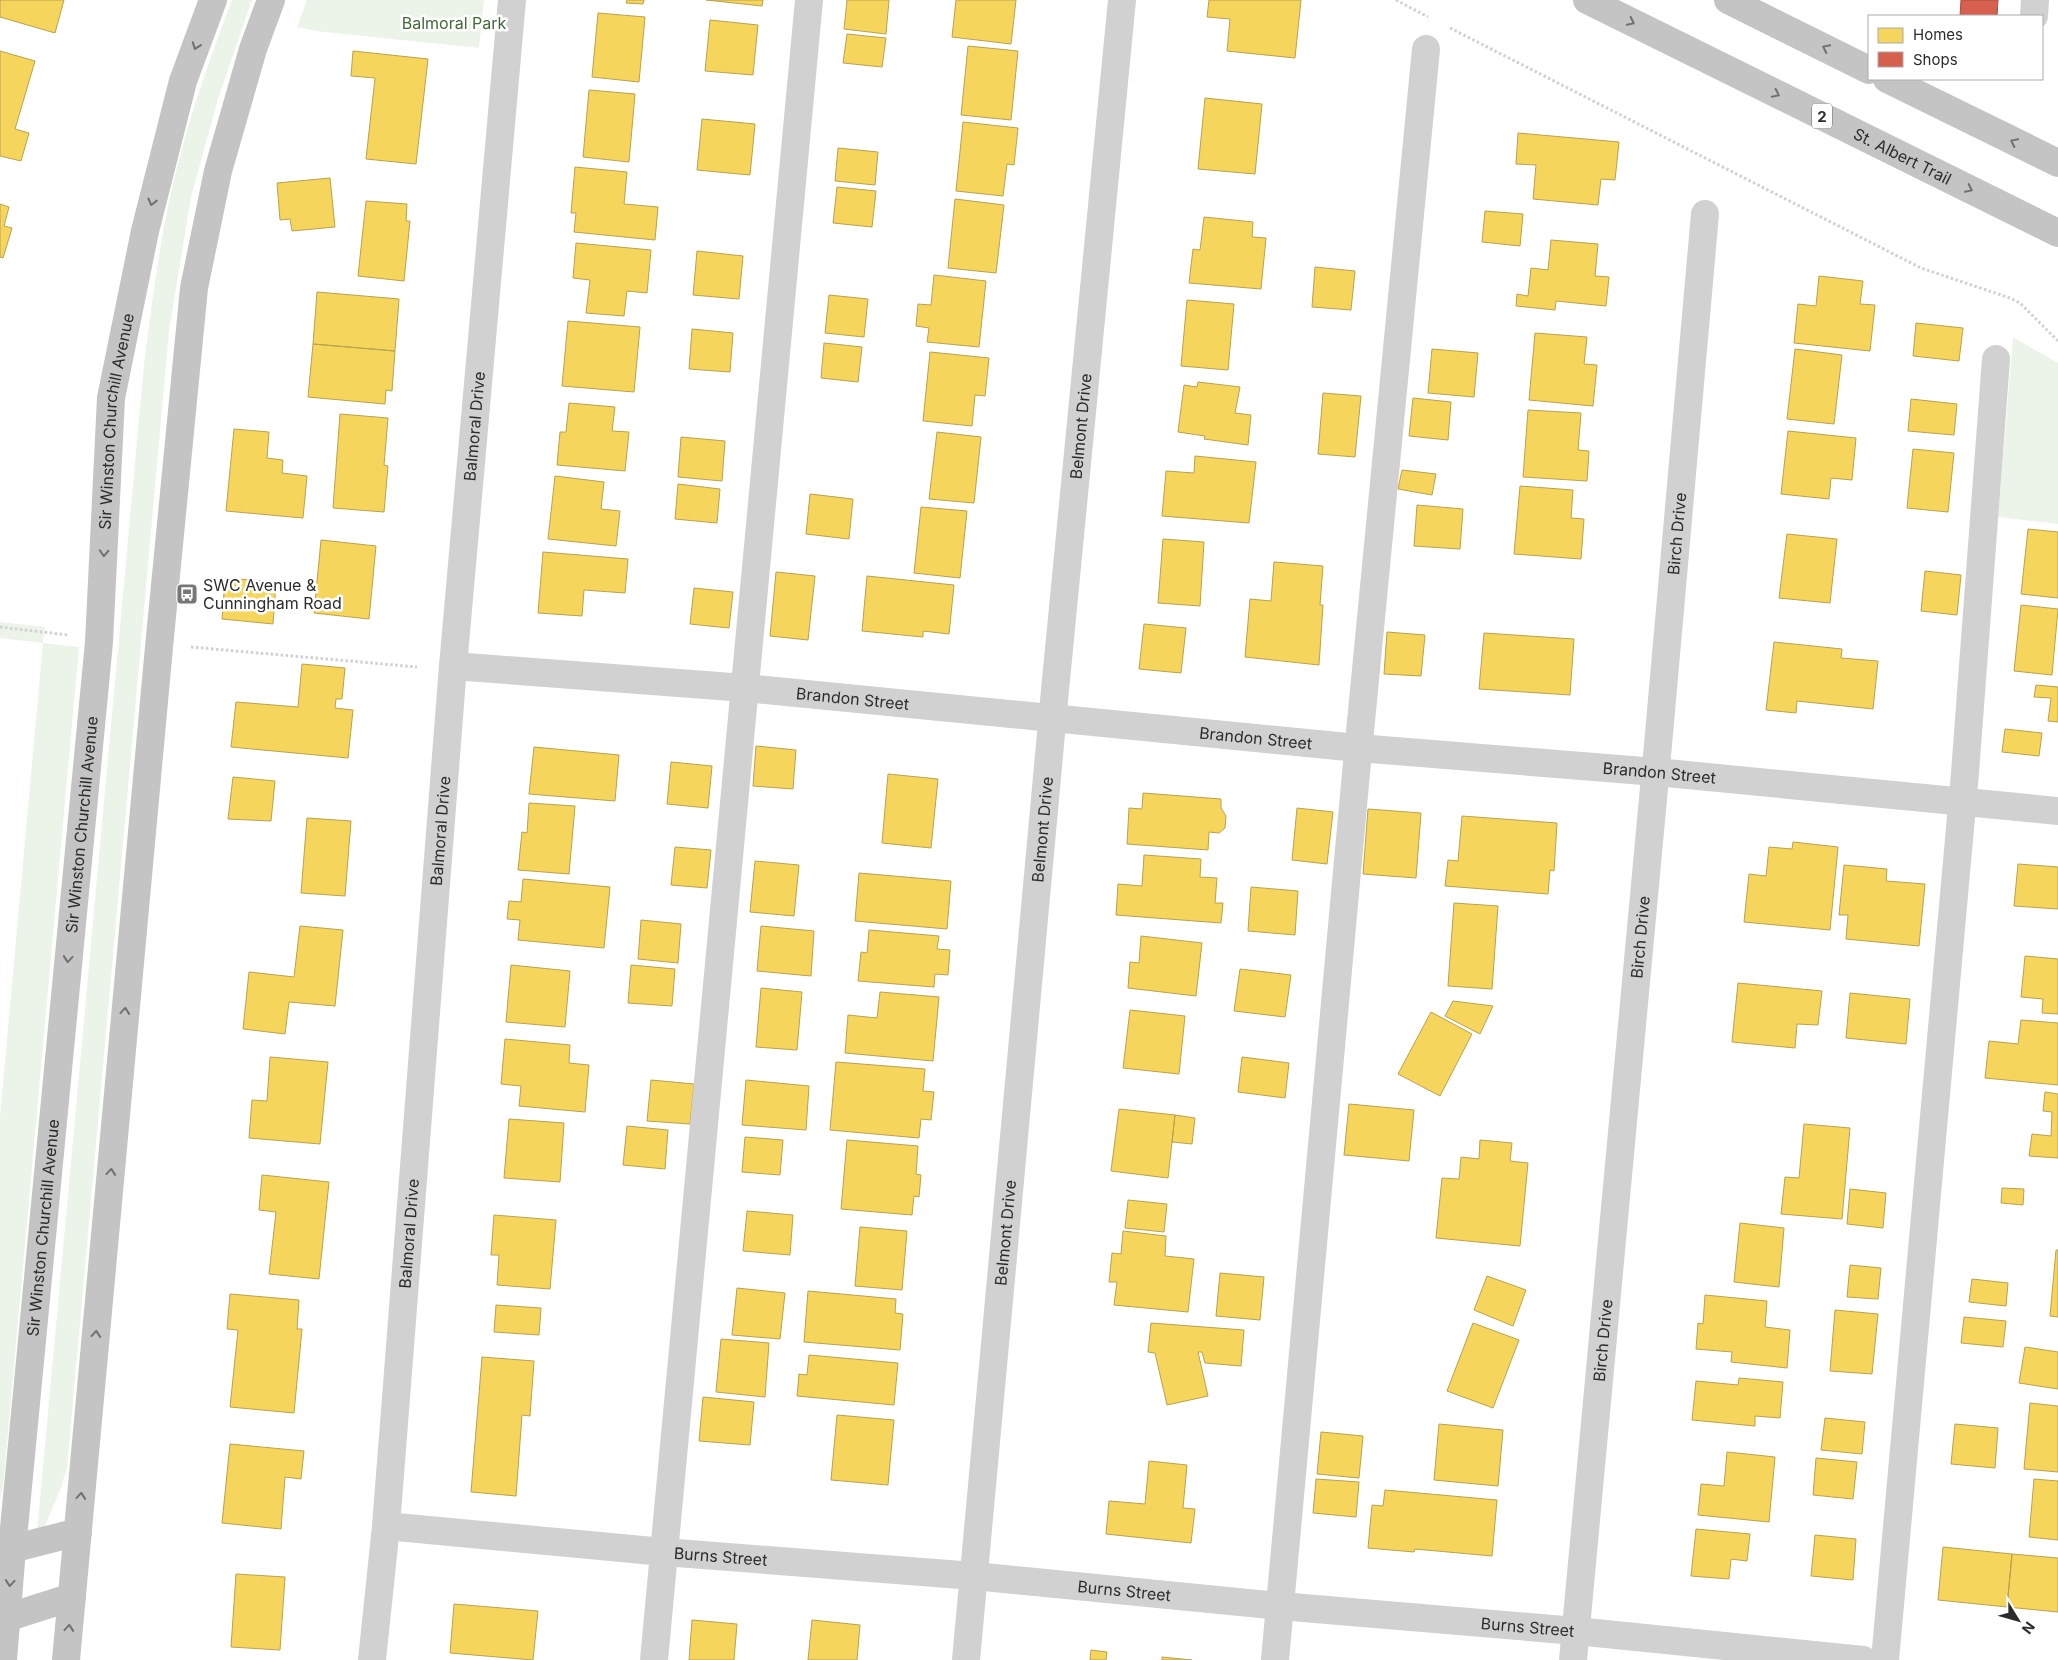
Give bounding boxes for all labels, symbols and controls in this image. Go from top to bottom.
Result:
park label: Balmoral Park [402,13,507,33]
one-way arrow [1625,15,1634,25]
legend [1868,15,2043,80]
text: Homes [1913,25,1963,44]
one-way arrow [192,41,202,50]
one-way arrow [1822,45,1831,55]
text: Shops [1913,50,1958,69]
one-way arrow [1771,88,1780,98]
road number: 2 [1812,104,1832,128]
street label: St. Albert Trail [1850,123,1955,189]
one-way arrow [2010,138,2019,148]
one-way arrow [1964,183,1973,193]
one-way arrow [147,198,158,207]
street label: Sir Winston Churchill Avenue [95,311,138,530]
street label: Balmoral Drive [459,371,489,482]
street label: Belmont Drive [1066,373,1096,480]
street label: Birch Drive [1663,492,1690,576]
one-way arrow [98,549,109,557]
place label: SWC Avenue & Cunningham Road [203,575,342,613]
bus stop icon: SWC Avenue & Cunningham Road [175,582,199,606]
street label: Brandon Street [795,683,910,714]
street label: Sir Winston Churchill Avenue [61,715,102,934]
street label: Brandon Street [1198,723,1313,753]
street label: Brandon Street [1602,758,1717,788]
street label: Balmoral Drive [426,775,454,886]
street label: Belmont Drive [1027,776,1057,883]
street label: Birch Drive [1626,895,1654,979]
one-way arrow [63,955,74,963]
one-way arrow [120,1006,131,1014]
street label: Sir Winston Churchill Avenue [22,1118,63,1337]
one-way arrow [105,1168,116,1176]
street label: Balmoral Drive [395,1178,423,1289]
street label: Belmont Drive [990,1179,1020,1287]
street label: Birch Drive [1589,1298,1616,1383]
one-way arrow [90,1330,101,1338]
one-way arrow [75,1492,86,1500]
street label: Burns Street [673,1543,768,1570]
street label: Burns Street [1076,1576,1172,1605]
one-way arrow [4,1580,15,1588]
north arrow [1993,1595,2043,1645]
street label: Burns Street [1480,1613,1575,1641]
text: N [2019,1619,2039,1638]
one-way arrow [63,1624,74,1632]

